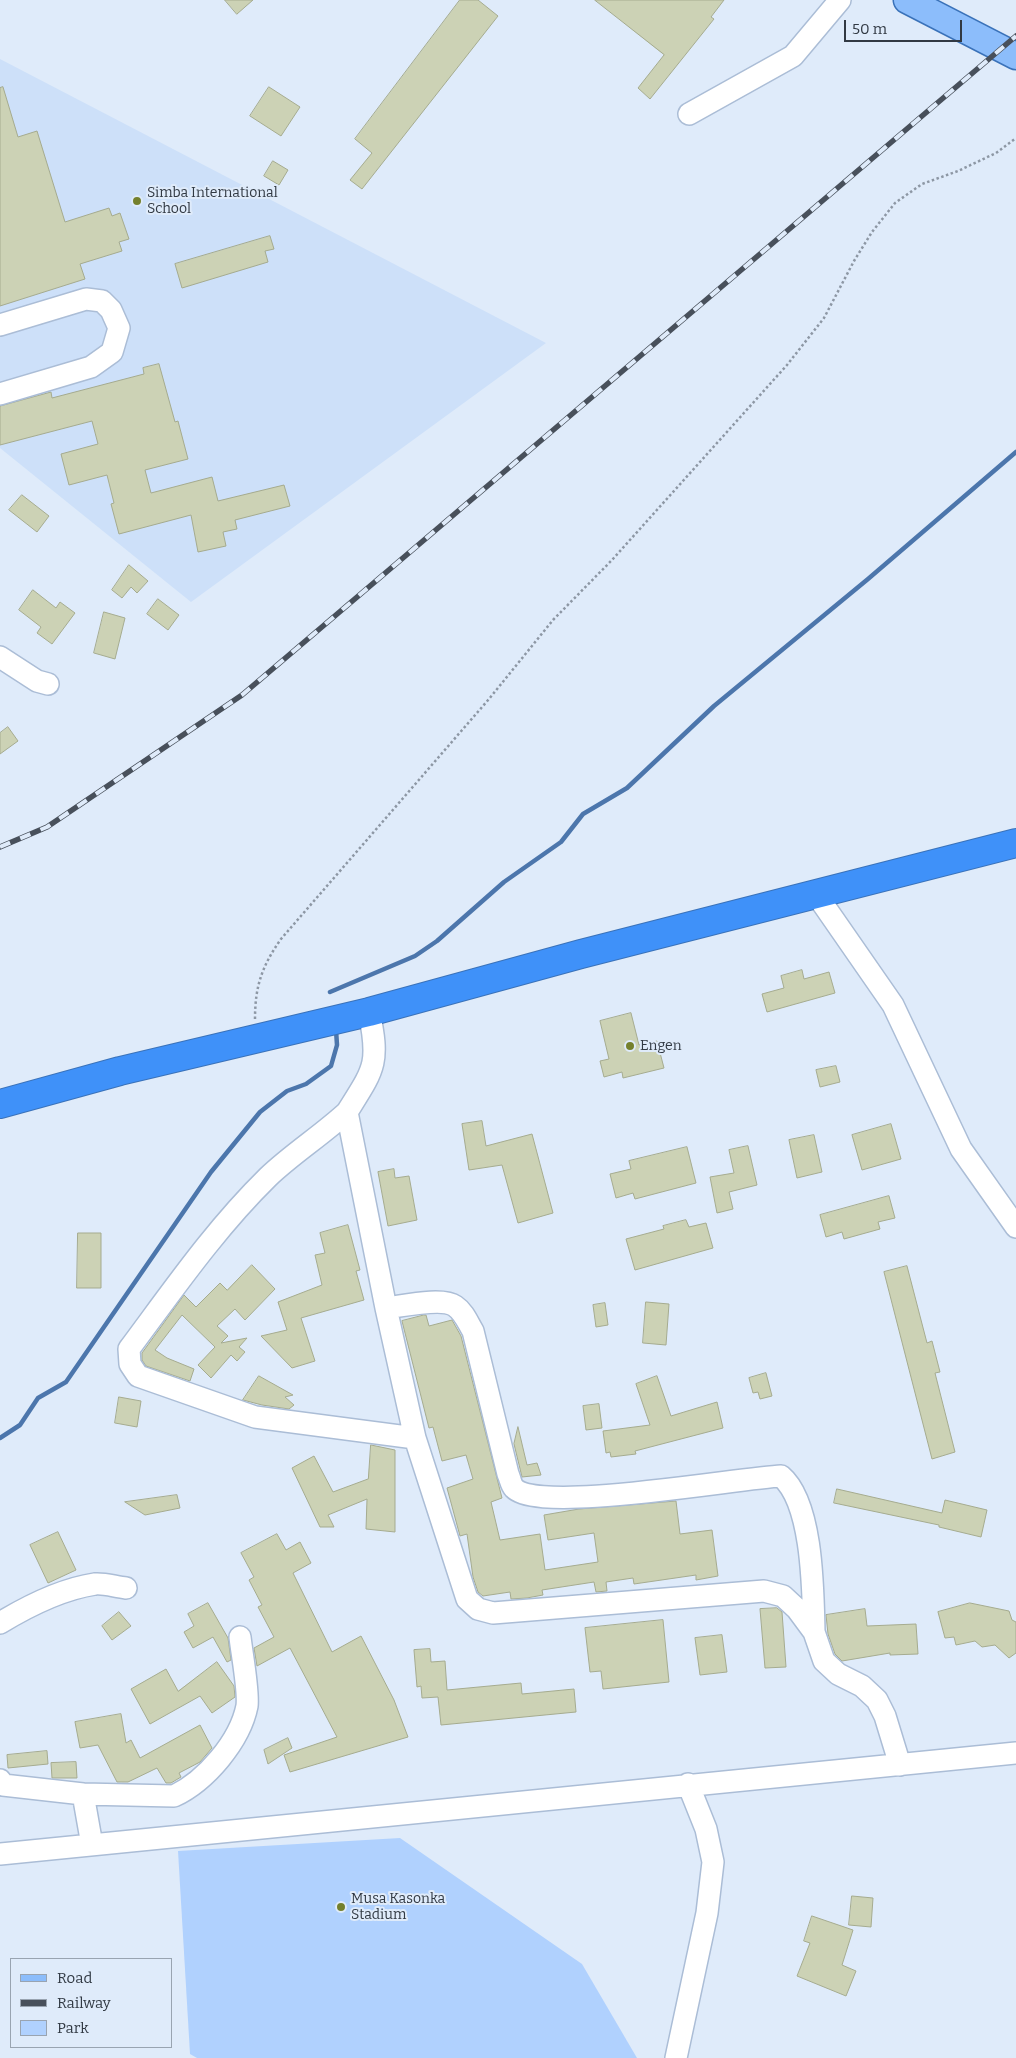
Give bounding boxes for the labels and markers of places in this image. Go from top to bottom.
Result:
place label: Simba International School [147,185,278,218]
marker: Simba International School [131,195,143,207]
place label: Engen [640,1038,682,1054]
marker: Engen [624,1040,636,1052]
place label: Musa Kasonka Stadium [351,1891,445,1924]
marker: Musa Kasonka Stadium [335,1901,347,1913]

